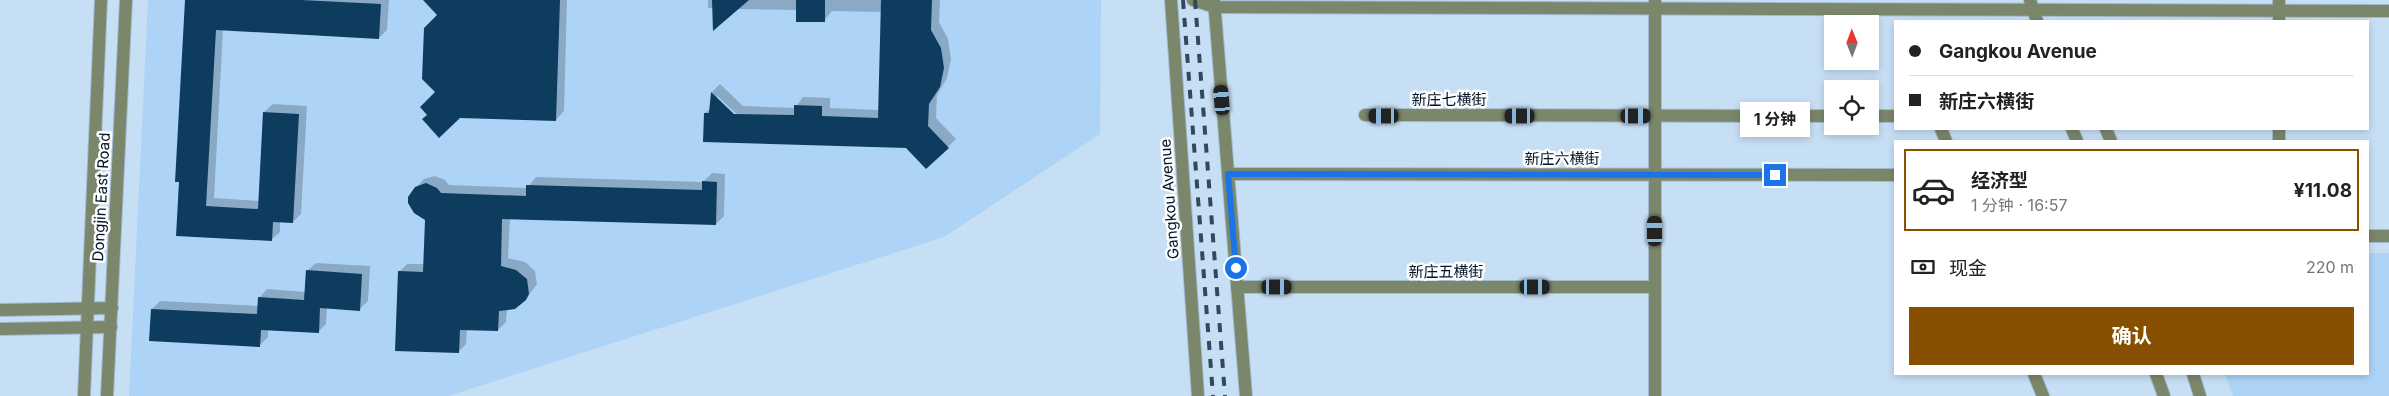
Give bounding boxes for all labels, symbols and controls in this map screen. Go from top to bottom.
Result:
north arrow [1824,15,1879,70]
map controls [1824,15,1879,135]
text: Gangkou Avenue [1939,40,2097,63]
button: locate [1824,80,1879,135]
car [1213,84,1230,116]
street label: 新庄七横街 [1411,90,1487,109]
text: 新庄六横街 [1939,90,2034,113]
callout: 1 分钟 [1740,102,1810,138]
car [1369,109,1399,124]
car [1505,109,1535,124]
car [1621,109,1651,124]
text: 1 分钟 [1754,109,1796,129]
street label: Dongjin East Road [88,132,114,262]
street label: Gangkou Avenue [1155,138,1183,260]
street label: 新庄六横街 [1524,149,1600,168]
route end [1764,164,1786,186]
icon: car [1911,168,1956,213]
text: 经济型 [1971,169,2028,192]
text: ¥11.08 [2294,179,2352,202]
text: 1 分钟 · 16:57 [1971,195,2067,215]
car [1647,216,1662,246]
icon: cash [1909,253,1937,281]
route start [1225,257,1247,279]
text: 现金 [1949,257,1987,280]
text: 220 m [2306,257,2354,277]
street label: 新庄五横街 [1408,262,1484,281]
car [1262,280,1292,295]
car [1520,280,1550,295]
button: 确认 [1909,307,2354,365]

